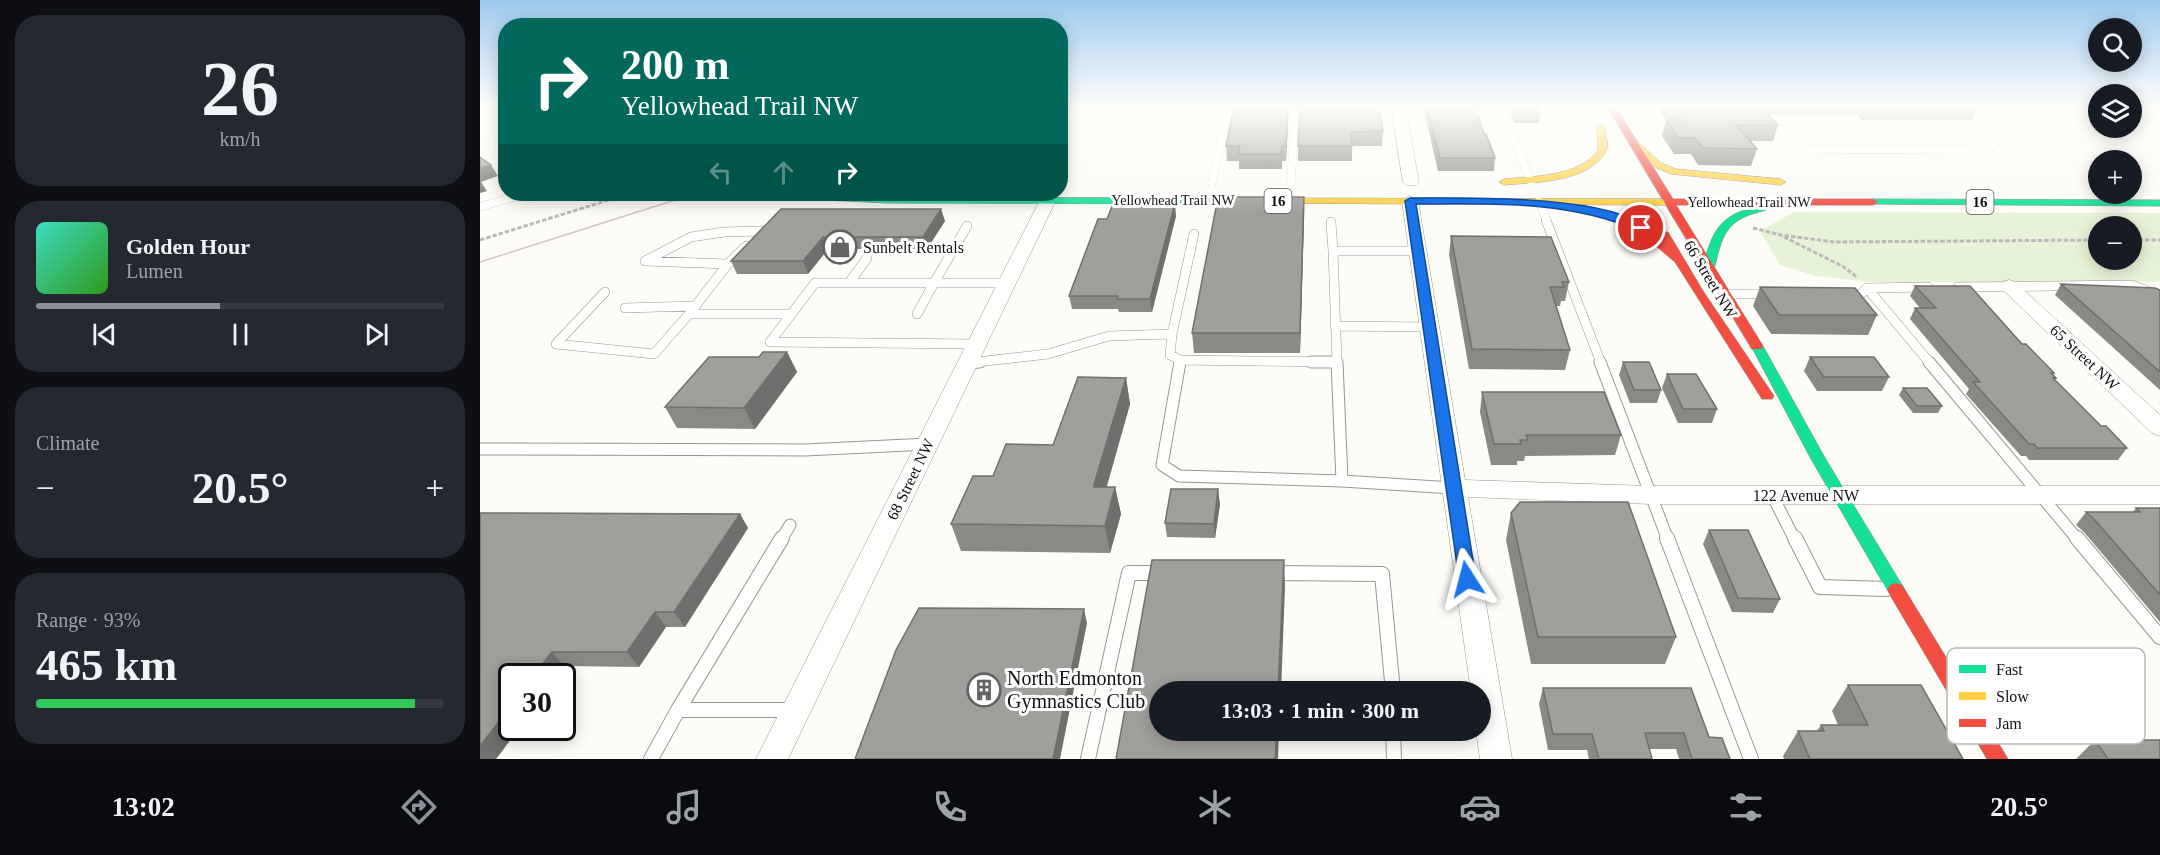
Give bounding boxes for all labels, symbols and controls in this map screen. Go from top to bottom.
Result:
map controls [2088,18,2142,270]
button: search [2088,18,2142,72]
icon: right [522,42,600,120]
text: 200 m [621,42,730,88]
text: 26 [201,45,279,132]
button: layers [2088,84,2142,138]
text: Yellowhead Trail NW [621,91,858,121]
text: km/h [219,128,261,150]
button: + [2088,150,2142,204]
icon: left [704,156,737,189]
icon: ahead [767,156,800,189]
icon: right [830,156,863,189]
road number: 16 [1264,189,1292,213]
road number: 16 [1966,190,1994,214]
street label: Yellowhead Trail NW [1111,193,1235,208]
street label: Yellowhead Trail NW [1687,195,1811,210]
pin [1615,202,1666,253]
icon: arrive [1624,211,1657,244]
button: − [2088,216,2142,270]
shop icon: Sunbelt Rentals [822,229,858,265]
text: Golden Hour [126,234,250,259]
street label: 66 Street NW [1681,237,1741,322]
place label: Sunbelt Rentals [863,239,964,256]
text: Lumen [126,260,183,282]
icon: previous [88,318,121,351]
icon: pause [224,318,257,351]
icon: next [360,318,393,351]
street label: 65 Street NW [2047,321,2123,394]
text: Climate [36,432,99,454]
street label: 68 Street NW [884,435,938,522]
text: 20.5° [192,463,288,513]
text: − [36,470,55,506]
text: + [425,470,444,506]
street label: 122 Avenue NW [1753,487,1860,504]
position arrow [1435,547,1499,611]
text: Range · 93% [36,609,140,631]
text: 465 km [36,640,177,690]
legend [1947,648,2145,744]
text: Fast [1996,661,2023,678]
speed limit sign: 30 [498,663,576,741]
place label: North Edmonton Gymnastics Club [1007,667,1145,713]
building icon: North Edmonton Gymnastics Club [966,672,1002,708]
text: Slow [1996,688,2029,705]
text: 13:03 · 1 min · 300 m [1221,698,1419,723]
text: Jam [1996,715,2022,732]
icon: directions [398,786,440,828]
icon: music [663,786,705,828]
icon: phone [929,786,971,828]
icon: climate [1194,786,1236,828]
icon: car [1459,786,1501,828]
icon: filters [1725,786,1767,828]
text: 13:02 [112,792,175,822]
text: 20.5° [1990,792,2048,822]

